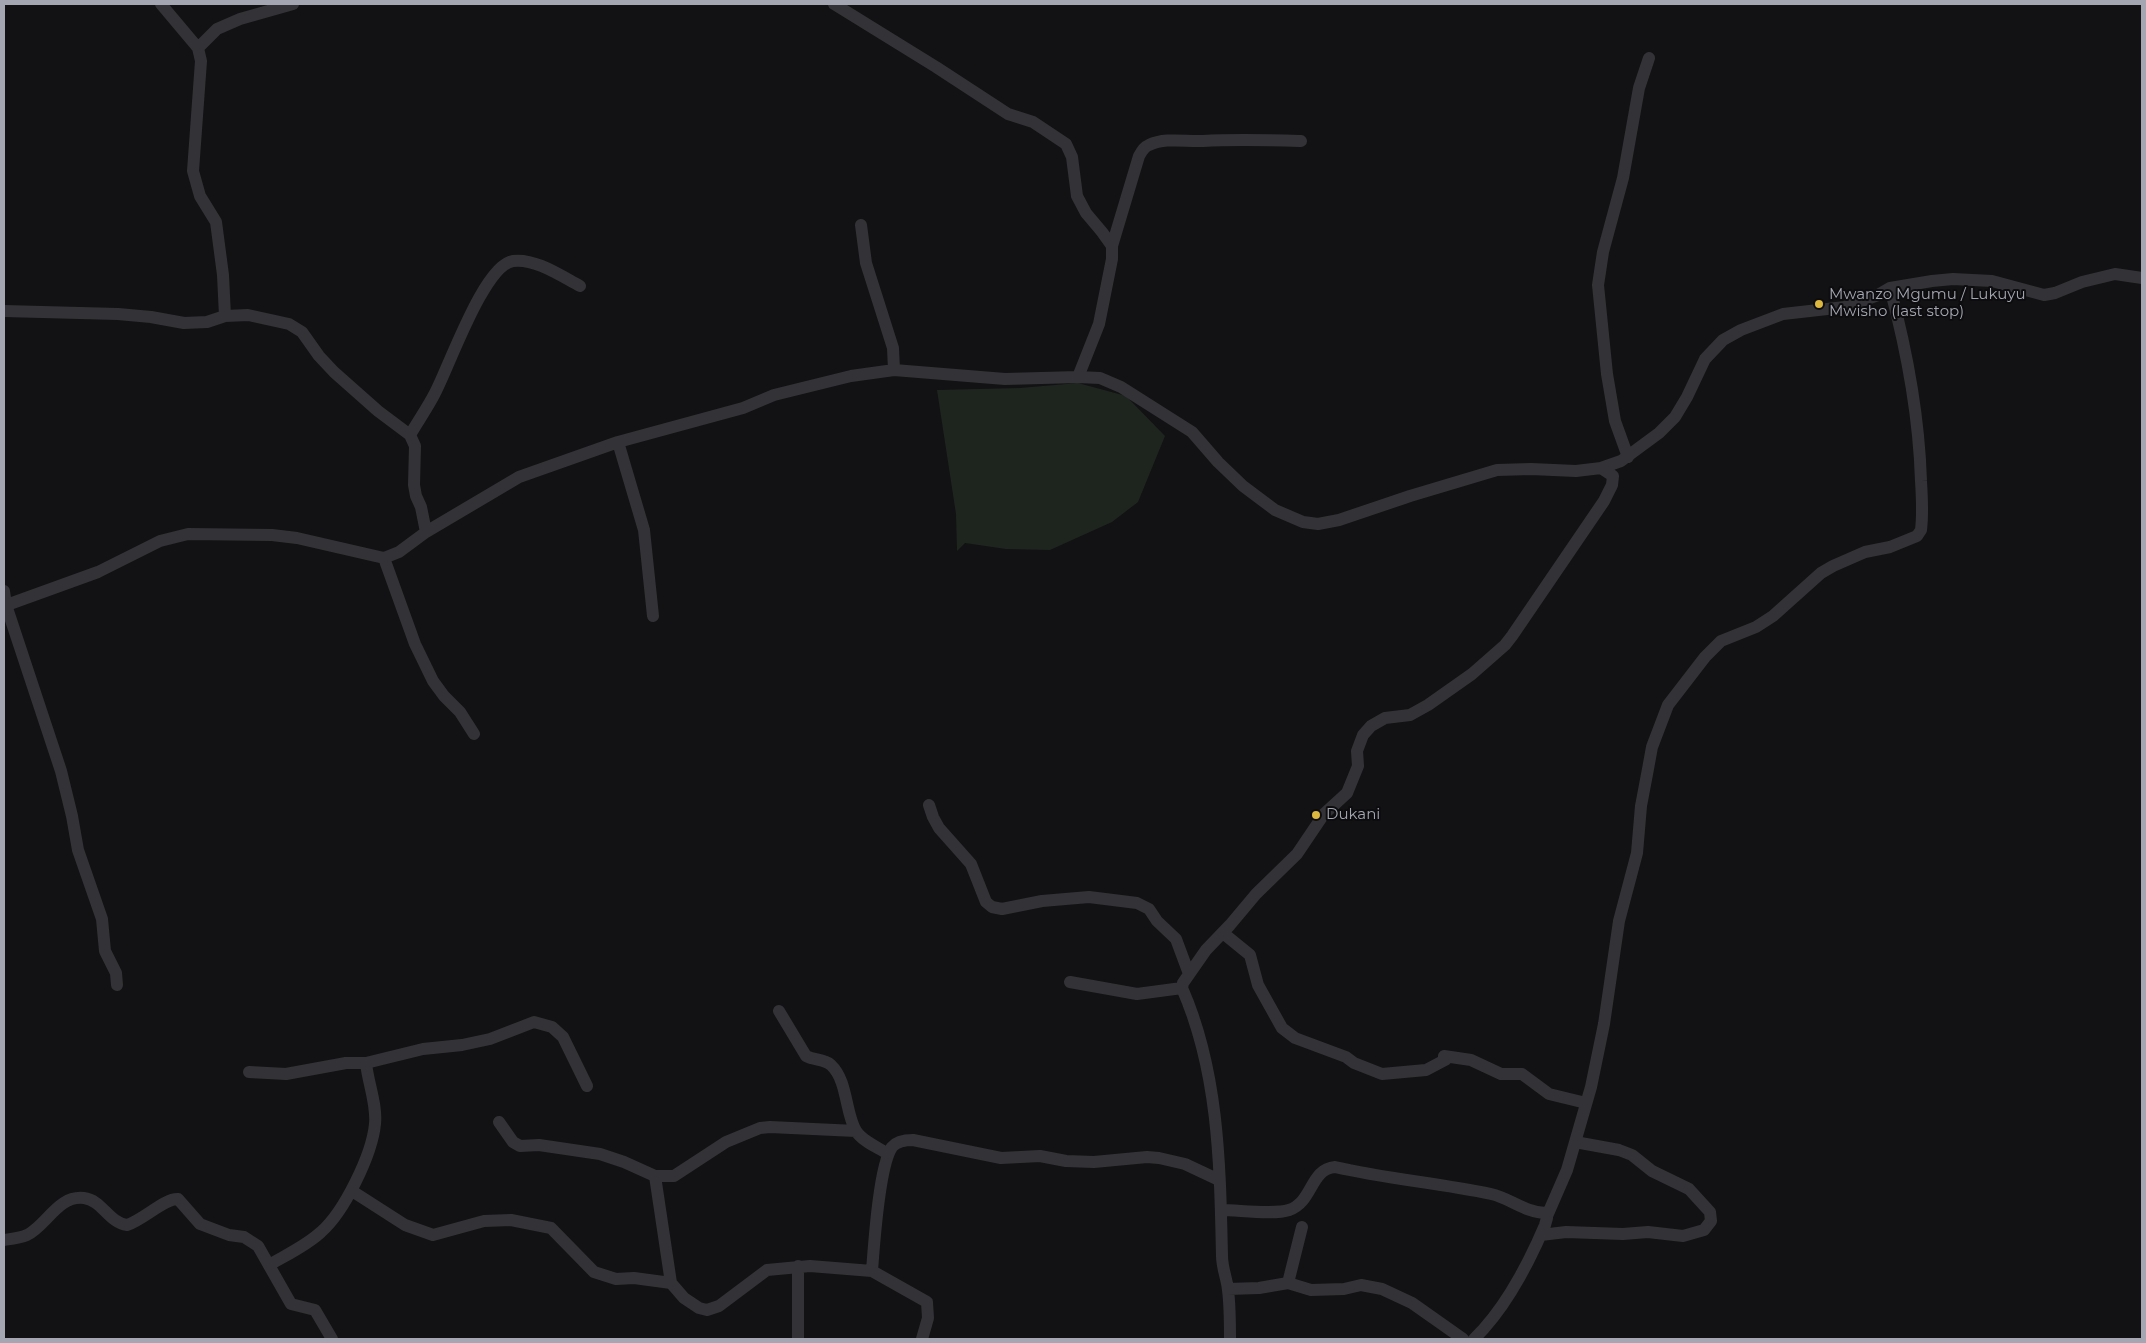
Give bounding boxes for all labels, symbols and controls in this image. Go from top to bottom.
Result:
place label: Mwanzo Mgumu / Lukuyu Mwisho (last stop) [1829,286,2025,321]
marker: Mwanzo Mgumu / Lukuyu Mwisho (last stop) [1813,298,1825,310]
place label: Dukani [1326,806,1380,824]
marker: Dukani [1310,809,1322,821]

